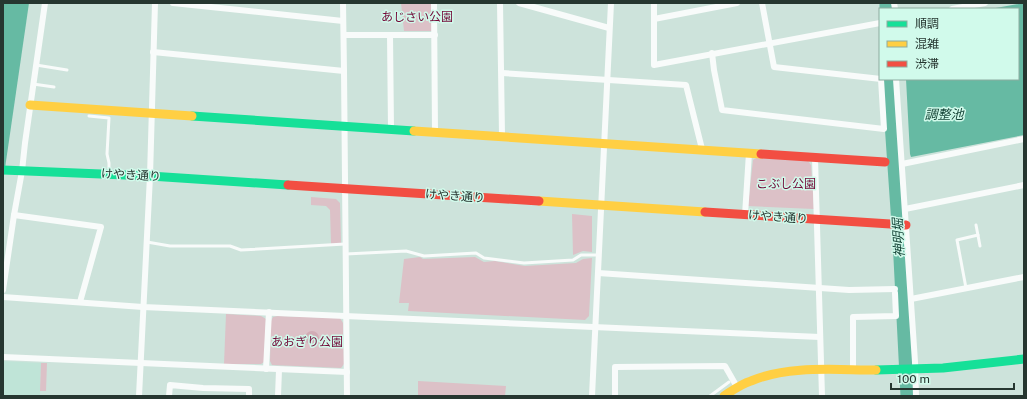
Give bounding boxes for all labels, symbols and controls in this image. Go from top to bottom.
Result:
legend [879,8,1019,80]
park label: あじさい公園 [381,10,453,24]
text: 順調 [915,17,939,31]
text: 混雑 [915,37,939,51]
text: 渋滞 [915,57,939,71]
water label: 調整池 [924,107,965,122]
street label: けやき通り [101,166,161,184]
park label: こぶし公園 [756,177,816,191]
street label: けやき通り [425,187,485,205]
street label: けやき通り [748,208,808,226]
water label: 神明堀 [890,216,907,258]
park label: あおぎり公園 [271,335,343,349]
scale bar [891,365,1014,391]
text: 100 m [897,372,930,386]

